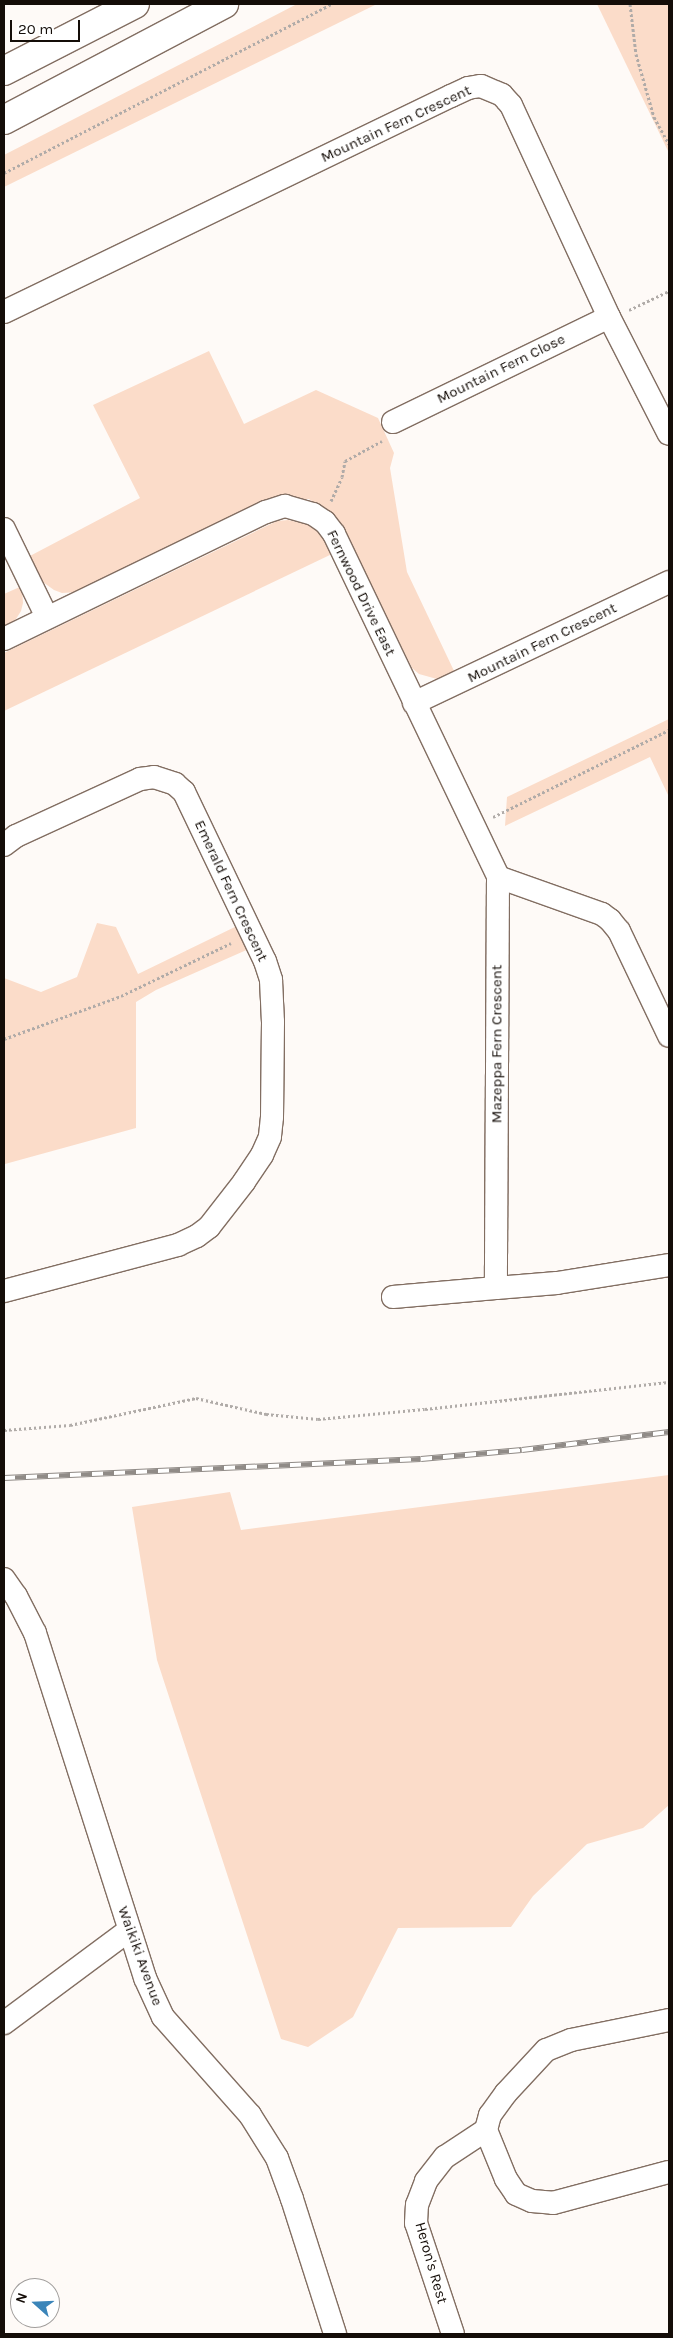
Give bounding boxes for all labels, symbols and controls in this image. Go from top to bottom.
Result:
scale bar [12,10,82,42]
text: 20 m [18,20,53,38]
street label: Mountain Fern Crescent [318,81,474,167]
street label: Mountain Fern Close [434,330,568,408]
street label: Fernwood Drive East [323,527,399,659]
street label: Mountain Fern Crescent [465,599,619,687]
street label: Emerald Fern Crescent [190,817,272,965]
street label: Mazeppa Fern Crescent [488,965,506,1123]
street label: Waikiki Avenue [114,1904,166,2008]
street label: Heron's Rest [411,2220,451,2306]
north arrow [10,2278,60,2328]
text: N [12,2290,31,2306]

